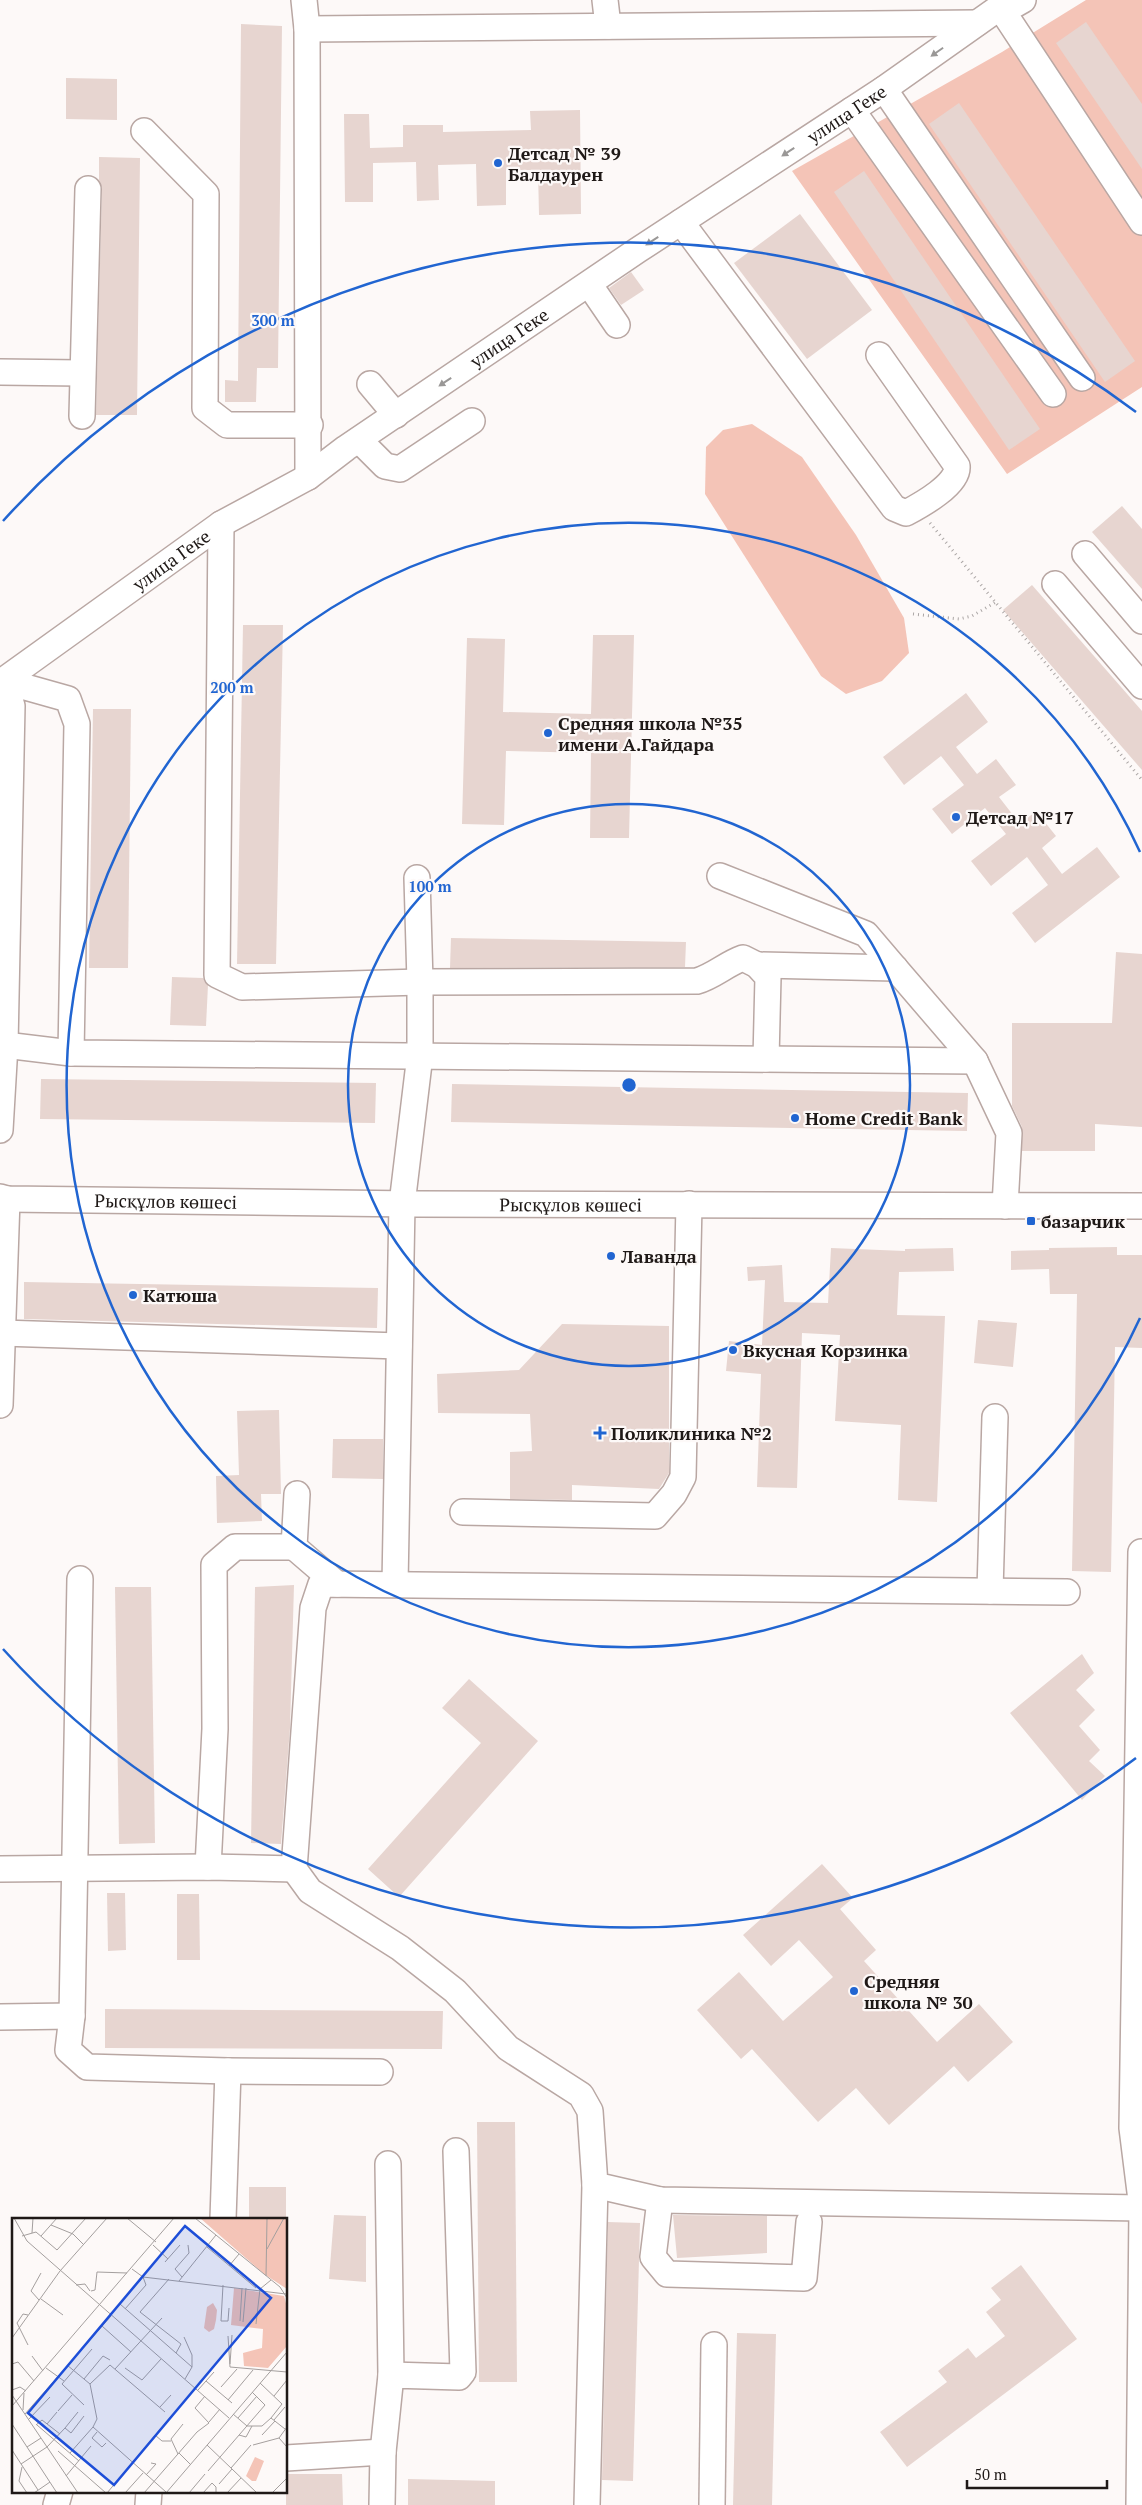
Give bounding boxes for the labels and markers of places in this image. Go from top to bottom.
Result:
place label: Детсад № 39 Балдаурен [508,141,621,186]
marker: Детсад № 39 Балдаурен [492,157,504,169]
place label: Средняя школа №35 имени А.Гайдара [558,711,743,756]
marker: Средняя школа №35 имени А.Гайдара [542,727,554,739]
place label: Детсад №17 [966,805,1074,829]
marker: Детсад №17 [950,811,962,823]
centre of rings [620,1076,638,1094]
place label: Home Credit Bank [805,1106,963,1130]
marker: Home Credit Bank [789,1112,801,1124]
place label: базарчик [1041,1209,1125,1233]
marker: базарчик [1025,1215,1037,1227]
place label: Лаванда [620,1244,697,1268]
marker: Лаванда [605,1250,617,1262]
place label: Катюша [143,1283,217,1307]
marker: Катюша [127,1289,139,1301]
place label: Вкусная Корзинка [743,1338,908,1362]
marker: Вкусная Корзинка [727,1344,739,1356]
place label: Поликлиника №2 [611,1421,772,1445]
marker: Поликлиника №2 [593,1426,607,1440]
place label: Средняя школа № 30 [864,1969,973,2014]
marker: Средняя школа № 30 [848,1985,860,1997]

